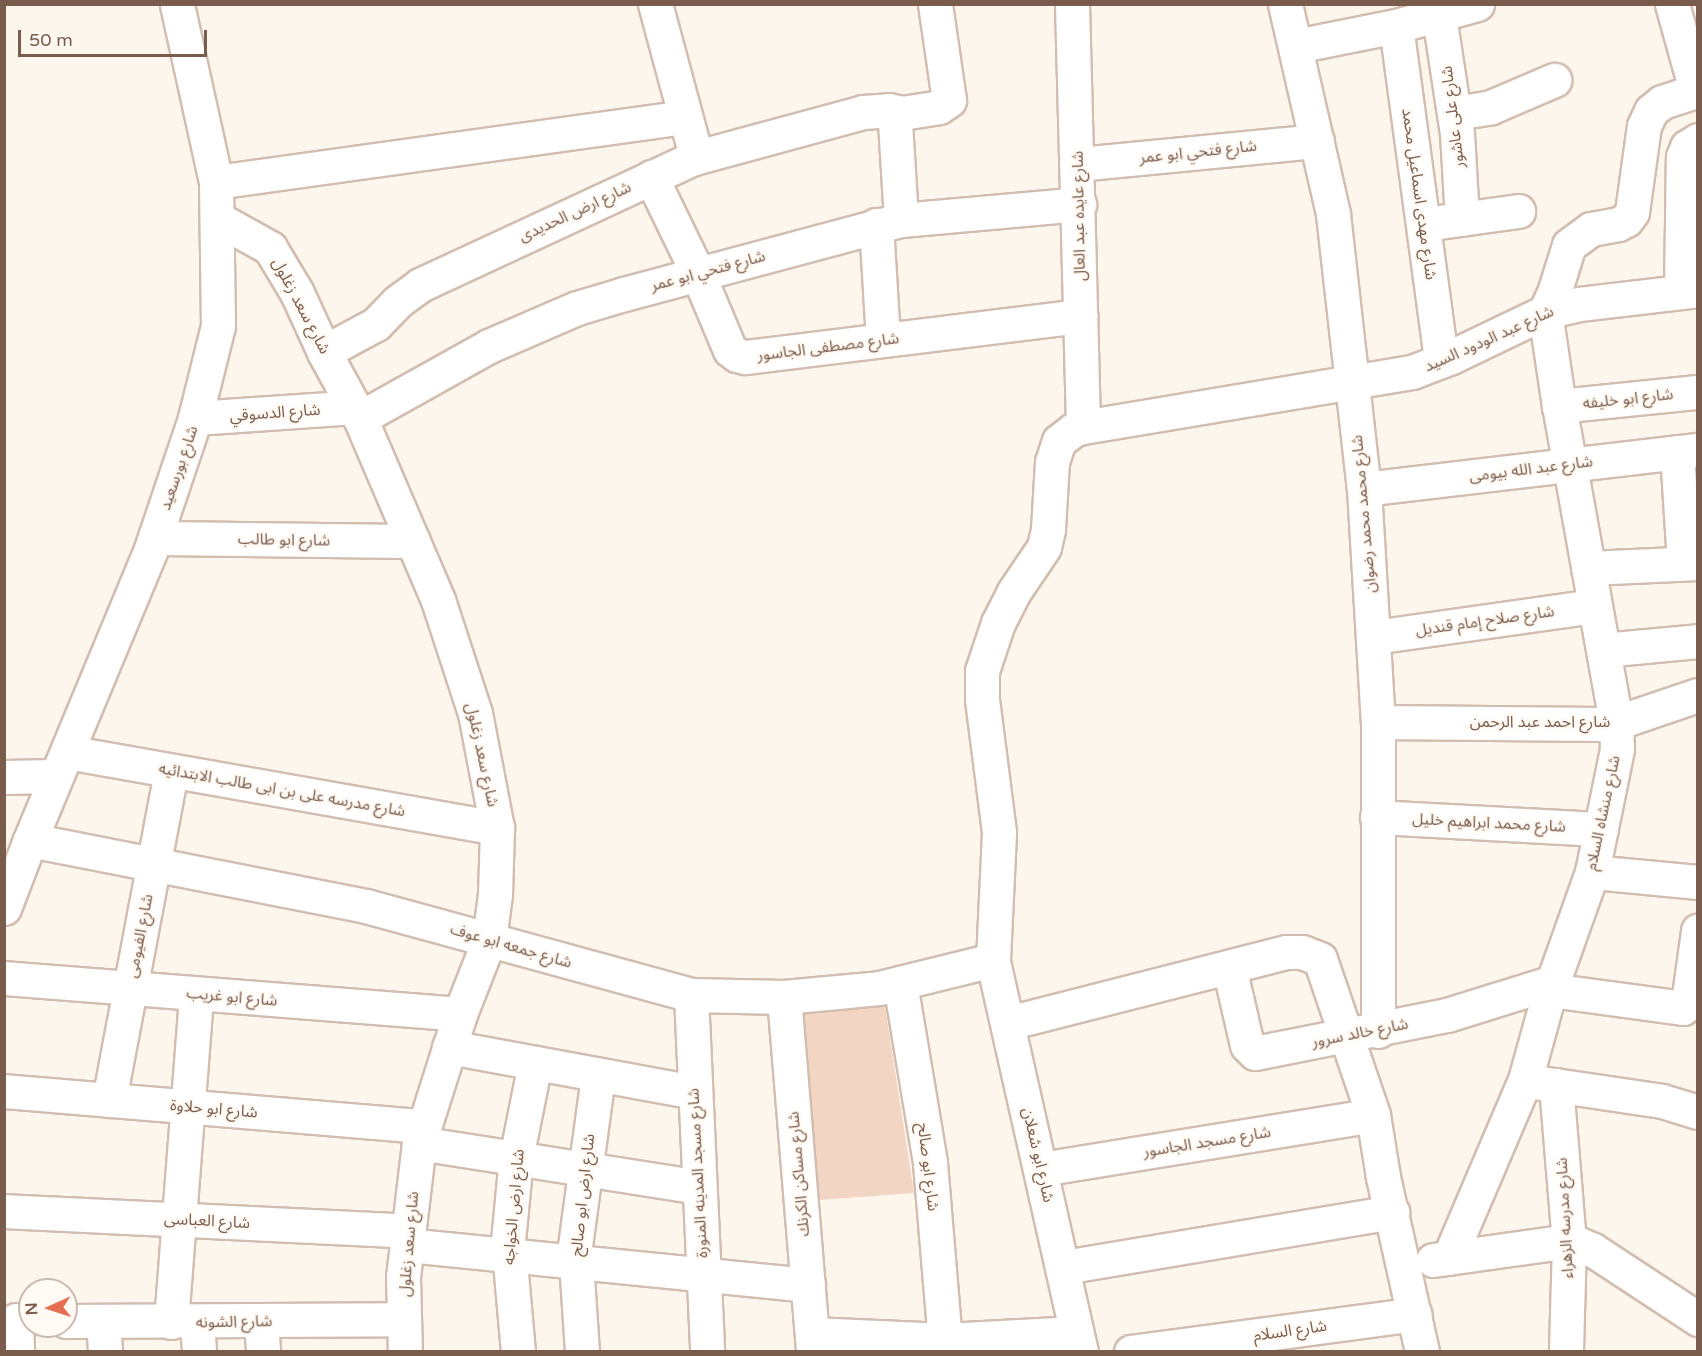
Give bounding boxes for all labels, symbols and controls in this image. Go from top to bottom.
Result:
scale bar [21,18,210,56]
text: 50 m [29,29,73,51]
street label: شارع على عاشور [1437,65,1469,169]
street label: شارع مهدى اسماعيل محمد [1397,107,1441,281]
street label: شارع فتحي ابو عمر [1138,136,1258,168]
street label: شارع عايده عبد العال [1068,151,1090,281]
street label: شارع ارض الحديدى [516,178,634,246]
street label: شارع فتحي ابو عمر [649,246,767,296]
street label: شارع سعد زغلول [268,255,334,357]
street label: شارع عبد الودود السيد [1421,302,1557,376]
street label: شارع مصطفى الجاسور [756,329,900,365]
street label: شارع ابو خليفه [1582,385,1674,413]
street label: شارع الدسوقي [229,400,321,426]
street label: شارع بورسعيد [156,423,202,513]
street label: شارع محمد محمد رضوان [1348,434,1380,594]
street label: شارع عبد الله بيومى [1468,452,1594,486]
street label: شارع ابو طالب [238,530,330,550]
street label: شارع صلاح إمام قنديل [1414,602,1556,640]
street label: شارع سعد زغلول [462,701,502,809]
street label: شارع احمد عبد الرحمن [1470,712,1610,732]
street label: شارع منشاه السلام [1581,754,1625,872]
street label: شارع مدرسه على بن ابى طالب الابتدائيه [157,759,407,821]
street label: شارع محمد ابراهيم خليل [1412,809,1566,837]
street label: شارع الفيومى [122,892,158,980]
street label: شارع جمعه ابو عوف [448,919,574,973]
street label: شارع ابو غريب [186,983,278,1011]
street label: شارع خالد سرور [1310,1014,1410,1052]
street label: شارع مسجد المدينه المنورة [684,1088,712,1258]
street label: شارع ابو حلاوة [169,1096,259,1122]
street label: شارع ابو شعلان [1018,1106,1058,1204]
street label: شارع مساكن الكرنك [784,1111,814,1237]
street label: شارع ابو صالح [913,1122,943,1212]
street label: شارع مسجد الجاسور [1142,1122,1272,1162]
street label: شارع ارض ابو صالح [567,1133,599,1257]
street label: شارع ارض الخواجه [499,1148,529,1266]
street label: شارع مدرسه الزهراء [1552,1157,1578,1279]
street label: شارع سعد زغلول [395,1190,423,1298]
street label: شارع العباسى [164,1209,250,1233]
north arrow [18,1278,78,1338]
text: N [22,1302,42,1316]
street label: شارع الشونه [196,1312,272,1332]
street label: شارع السلام [1252,1316,1328,1346]

